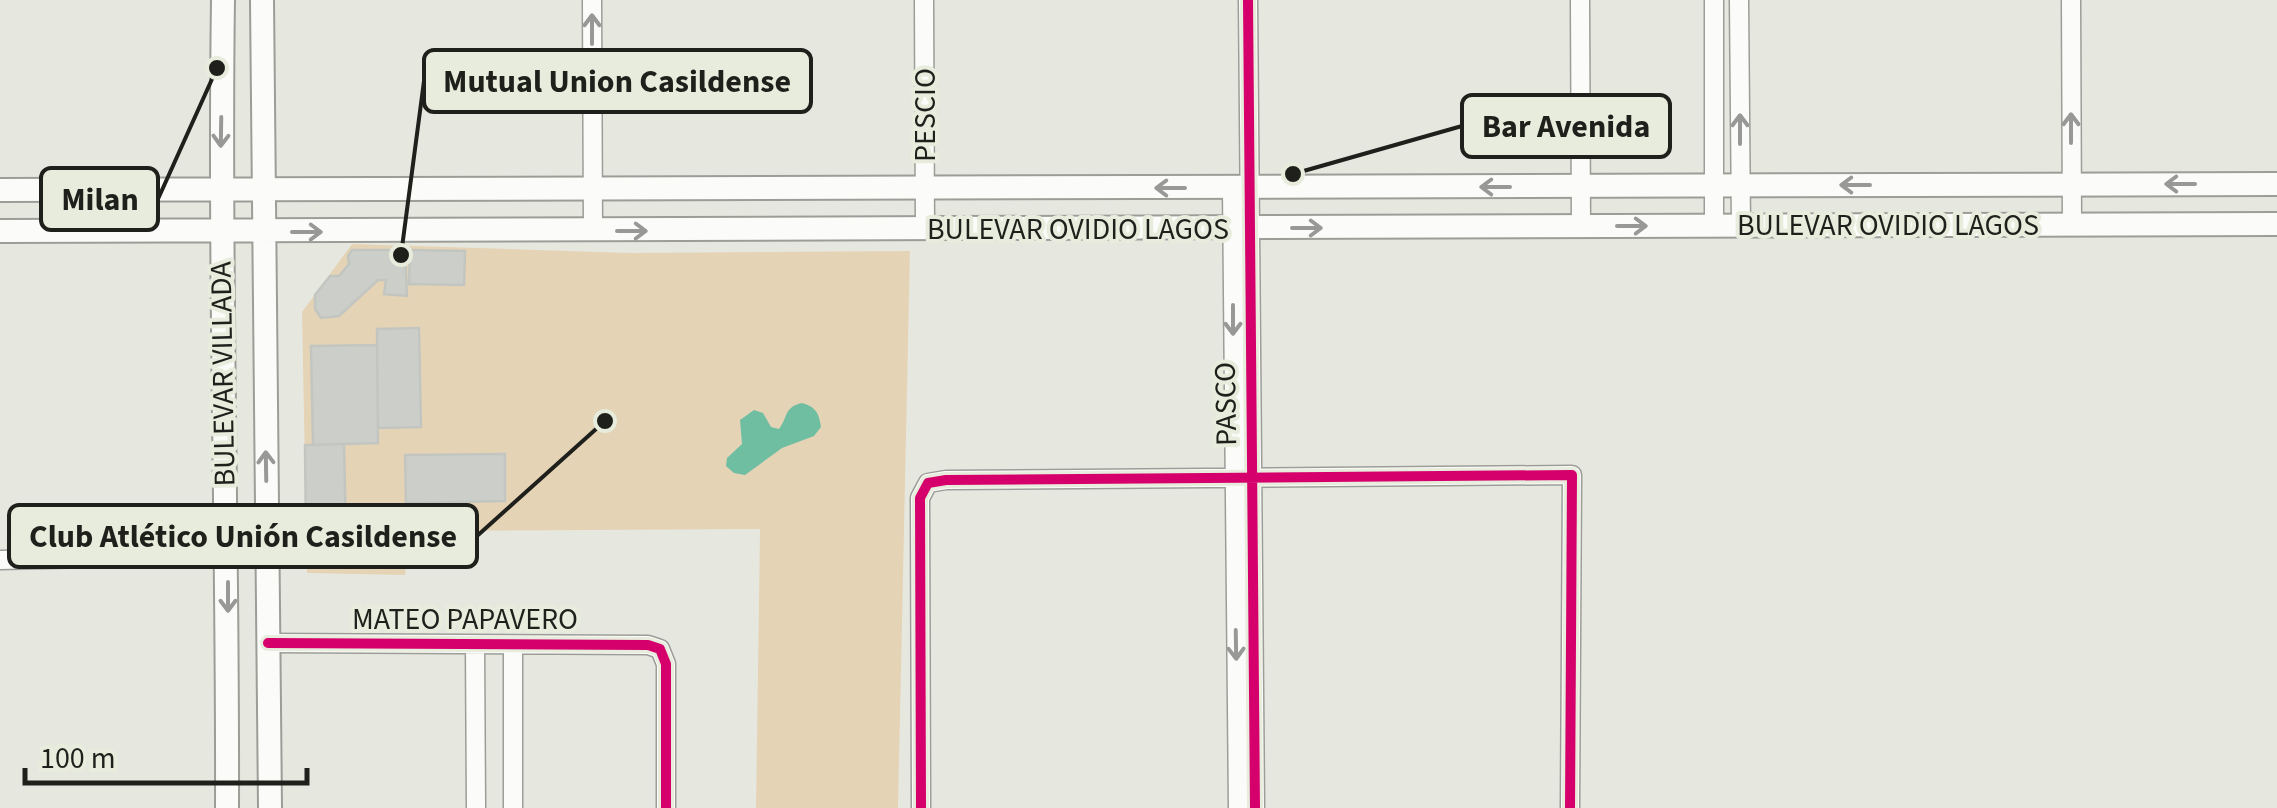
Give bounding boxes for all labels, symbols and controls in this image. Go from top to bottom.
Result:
one-way arrow [582,13,602,46]
callout: Mutual Union Casildense [424,50,811,112]
text: Mutual Union Casildense [443,59,791,105]
street label: PESCIO [904,68,947,162]
callout: Bar Avenida [1462,95,1670,157]
text: Bar Avenida [1482,104,1650,150]
one-way arrow [2062,112,2080,144]
one-way arrow [1730,113,1750,146]
one-way arrow [211,116,230,148]
callout: Milan [41,168,158,230]
one-way arrow [2164,174,2196,194]
one-way arrow [1839,176,1872,194]
text: Milan [61,177,139,223]
one-way arrow [1154,178,1186,198]
one-way arrow [1479,178,1512,196]
street label: BULEVAR OVIDIO LAGOS [1737,204,2039,247]
street label: BULEVAR OVIDIO LAGOS [927,208,1229,251]
one-way arrow [1616,216,1648,236]
one-way arrow [1290,218,1323,238]
one-way arrow [290,222,323,242]
one-way arrow [616,222,648,240]
street label: BULEVAR VILLADA [200,260,246,487]
one-way arrow [1224,304,1242,336]
street label: PASCO [1204,362,1248,446]
one-way arrow [256,450,276,482]
callout: Club Atlético Unión Casildense [9,505,477,567]
text: Club Atlético Unión Casildense [29,514,457,560]
one-way arrow [218,580,238,613]
street label: MATEO PAPAVERO [352,598,578,641]
one-way arrow [1227,629,1246,661]
scale bar [25,723,308,785]
text: 100 m [40,737,116,780]

